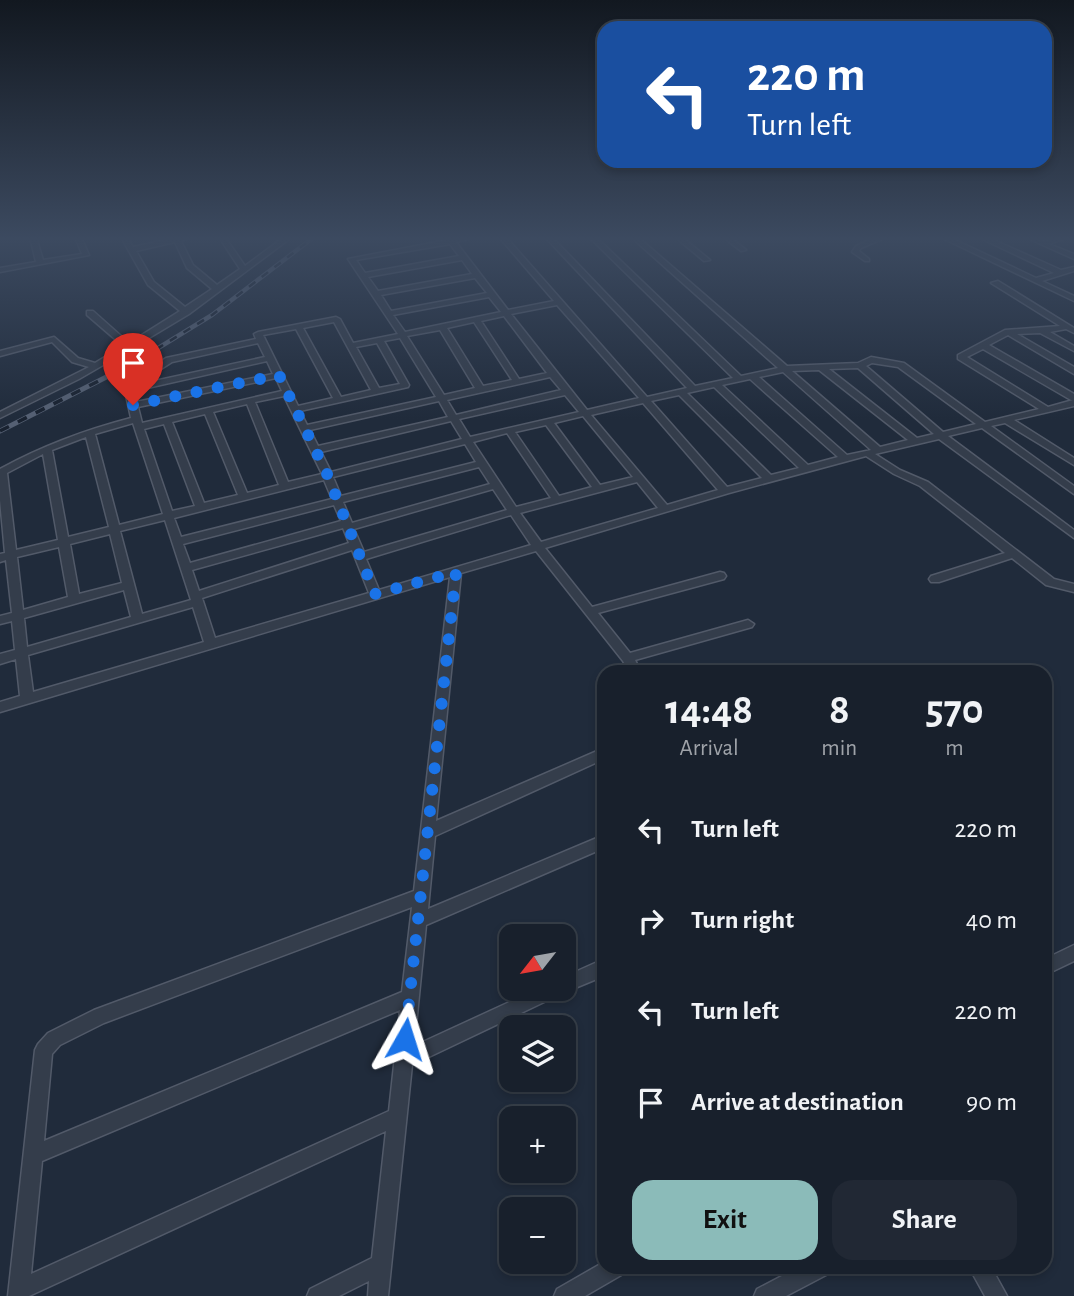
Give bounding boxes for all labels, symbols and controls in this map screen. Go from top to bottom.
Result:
icon: left [632,49,723,140]
text: 220 m [747,51,866,100]
text: Turn left [747,109,851,141]
pin [103,333,163,405]
icon: arrive [114,344,152,382]
text: 14:48 [665,689,753,731]
text: 8 [829,689,850,731]
text: 570 [925,689,984,731]
text: Arrival [680,737,739,760]
text: min [821,737,857,760]
text: m [945,737,964,760]
icon: left [632,811,670,849]
text: Turn left [691,816,779,842]
text: 220 m [955,816,1017,842]
icon: right [632,902,670,940]
text: Turn right [691,907,794,933]
text: 40 m [966,907,1017,933]
north arrow [499,924,576,1001]
map controls [499,924,576,1274]
icon: left [632,993,670,1031]
text: Turn left [691,998,779,1024]
text: 220 m [955,998,1017,1024]
position arrow [368,1002,442,1076]
button: layers [499,1015,576,1092]
icon: arrive [632,1084,670,1122]
text: Arrive at destination [691,1089,904,1115]
text: 90 m [966,1089,1017,1115]
button: + [499,1106,576,1183]
button: Exit [632,1180,818,1260]
button: Share [832,1180,1017,1260]
button: − [499,1197,576,1274]

